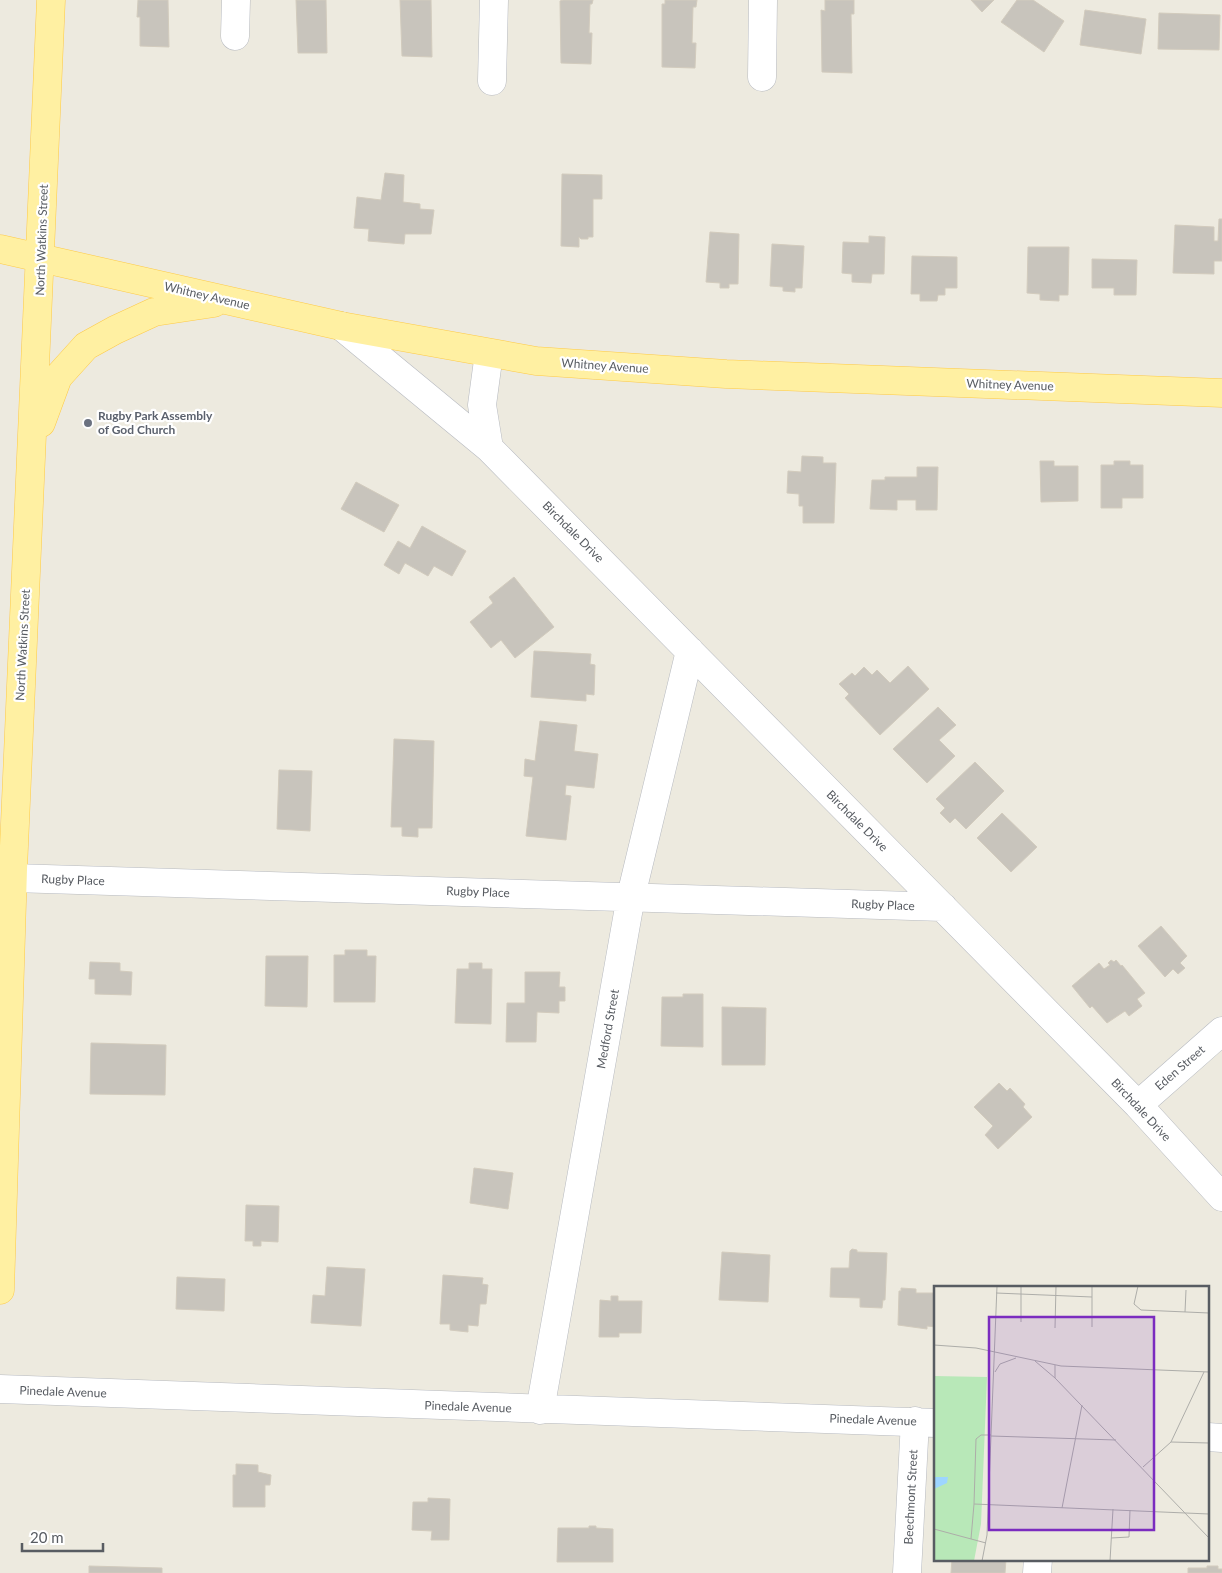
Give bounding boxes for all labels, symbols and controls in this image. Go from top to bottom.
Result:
street label: North Watkins Street [32,183,51,296]
street label: Whitney Avenue [163,278,251,313]
street label: Whitney Avenue [561,355,649,376]
street label: Whitney Avenue [966,375,1054,394]
place label: Rugby Park Assembly of God Church [98,408,213,437]
marker: Rugby Park Assembly of God Church [82,417,94,429]
street label: Birchdale Drive [540,498,607,565]
street label: North Watkins Street [12,588,33,701]
street label: Birchdale Drive [824,787,891,854]
street label: Rugby Place [41,871,105,888]
street label: Rugby Place [446,883,510,900]
street label: Rugby Place [851,896,915,913]
street label: Medford Street [593,987,622,1070]
street label: Eden Street [1152,1041,1208,1093]
street label: Birchdale Drive [1108,1075,1174,1144]
inset map [934,1286,1210,1560]
street label: Pinedale Avenue [19,1382,107,1401]
street label: Pinedale Avenue [424,1397,512,1416]
street label: Pinedale Avenue [829,1410,917,1429]
street label: Beechmont Street [901,1448,921,1545]
scale bar [22,1520,104,1552]
text: 20 m [30,1528,64,1546]

